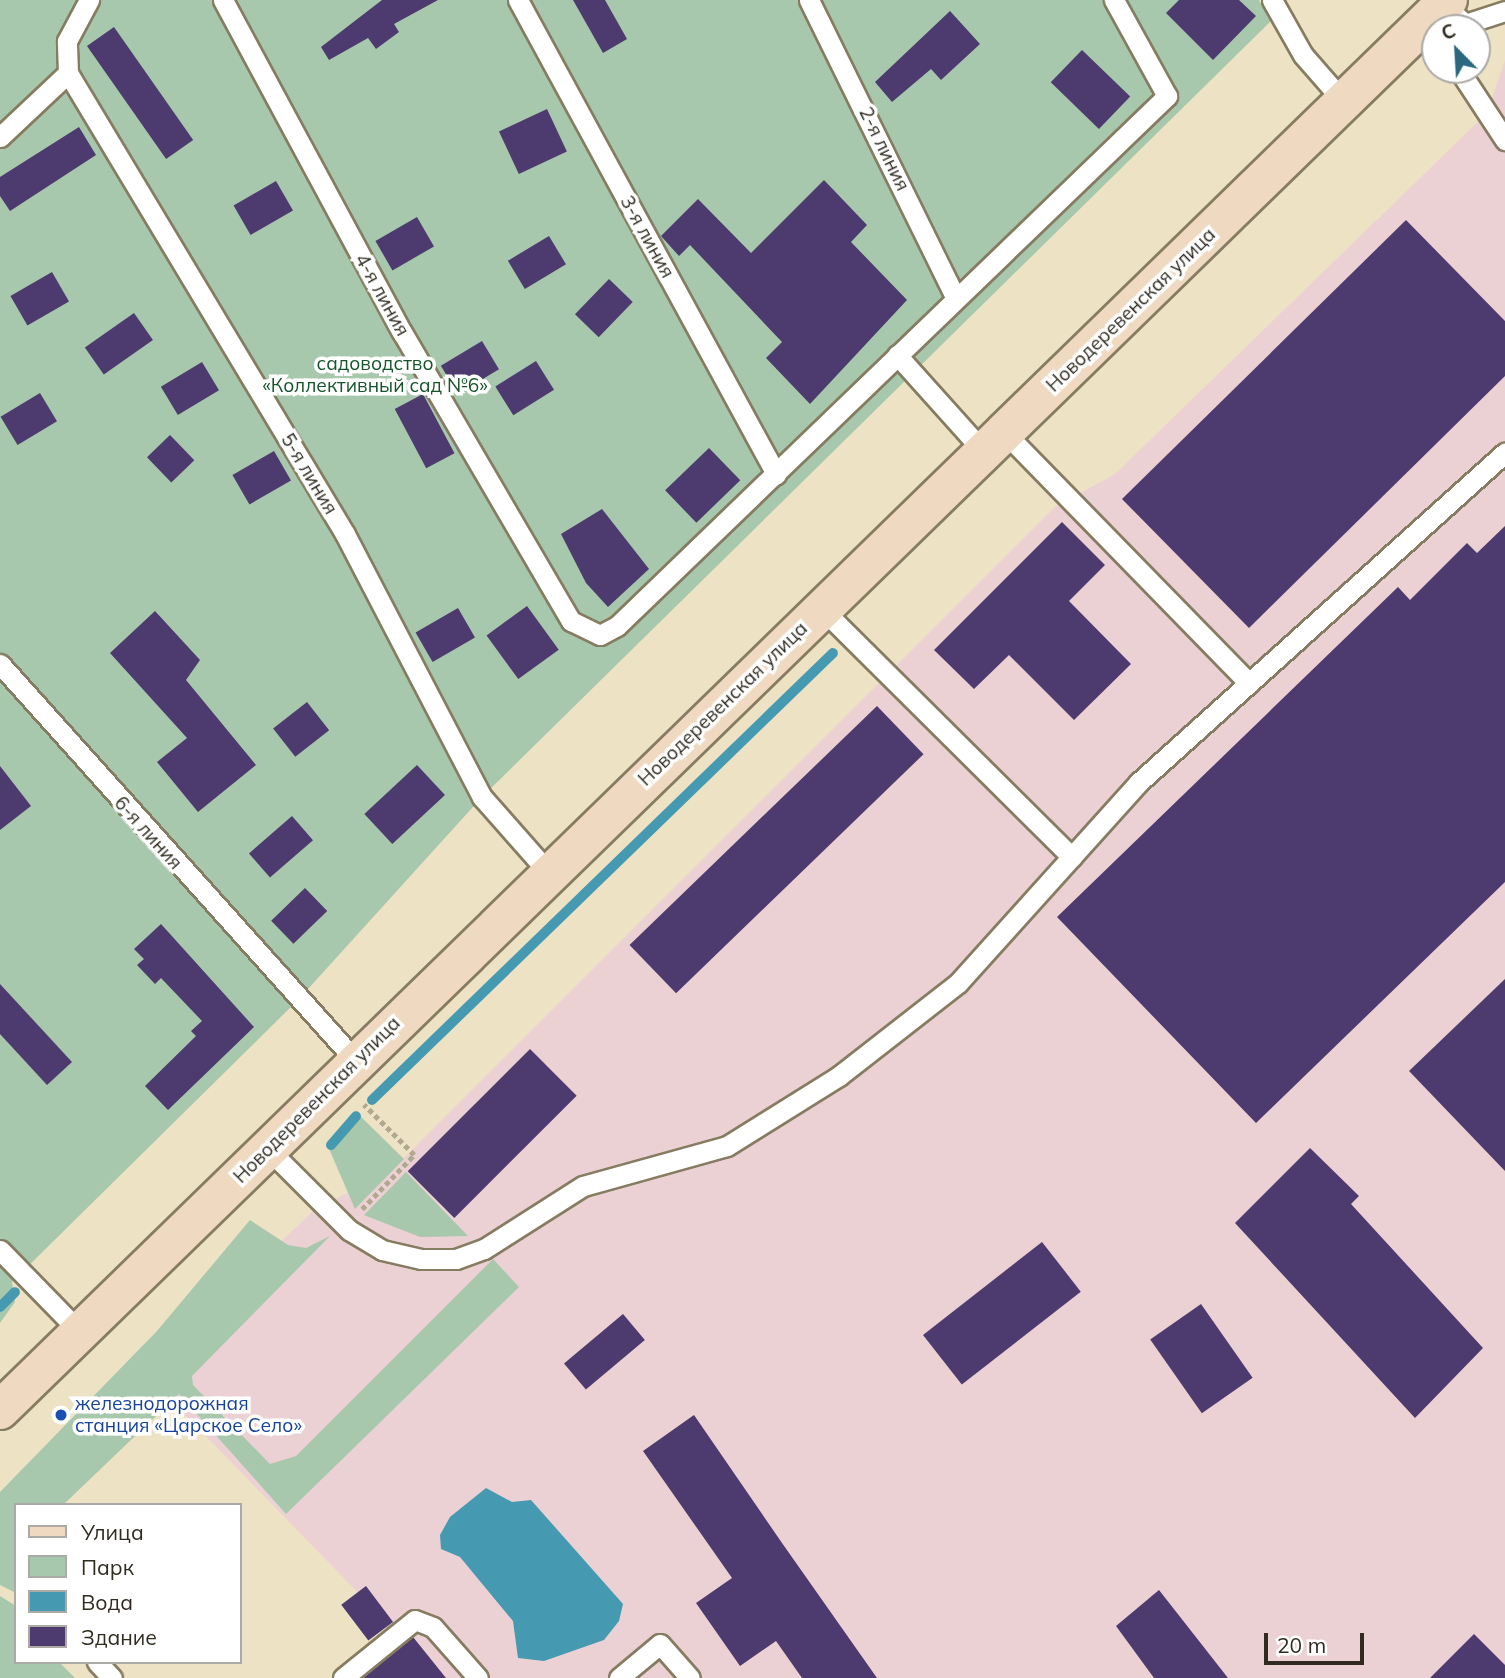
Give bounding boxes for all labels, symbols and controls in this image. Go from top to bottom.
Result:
north arrow [1421,14,1491,84]
text: С [1437,18,1459,45]
street label: 2-я линия [854,103,914,195]
street label: 3-я линия [615,192,679,282]
street label: Новодеревенская улица [1042,223,1220,397]
street label: 4-я линия [350,250,414,340]
park label: садоводство «Коллективный сад №6» [262,353,488,397]
street label: 5-я линия [276,429,342,519]
street label: Новодеревенская улица [634,617,812,791]
street label: 6-я линия [109,792,187,874]
street label: Новодеревенская улица [229,1012,405,1188]
place label: железнодорожная станция «Царское Село» [75,1393,302,1437]
marker: железнодорожная станция «Царское Село» [53,1407,69,1423]
legend [14,1503,242,1664]
text: Улица [81,1519,144,1545]
text: Парк [81,1554,134,1580]
text: Вода [81,1589,133,1615]
scale bar [1267,1618,1367,1662]
text: Здание [81,1624,157,1650]
text: 20 m [1277,1632,1326,1658]

